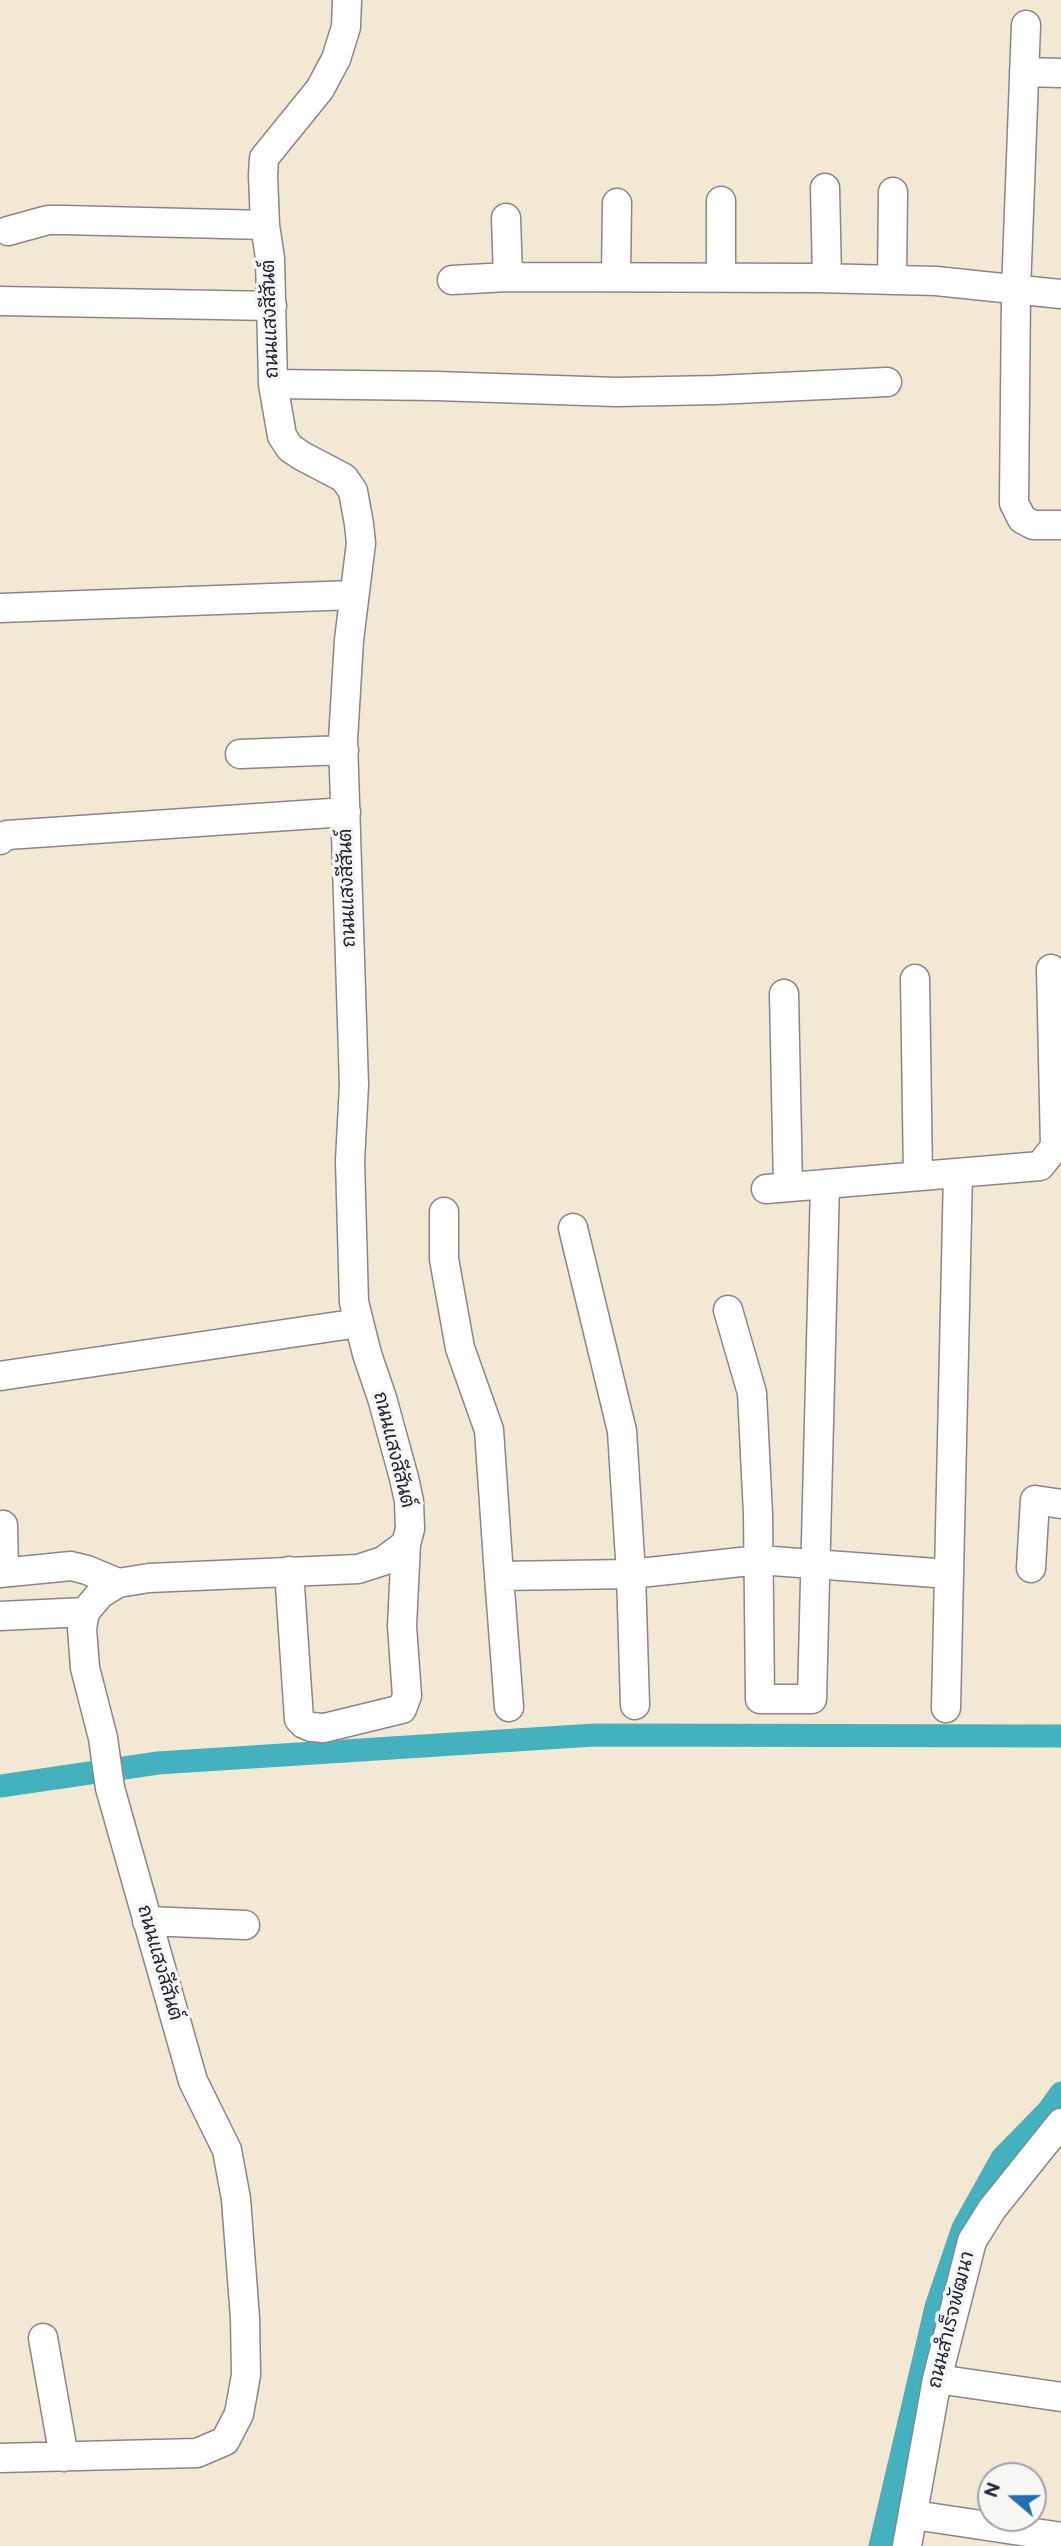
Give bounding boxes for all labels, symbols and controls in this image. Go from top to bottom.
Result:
street label: ถนนแสงสีสันต์ [258,259,284,379]
street label: ถนนแสงสีสันต์ [335,828,361,948]
street label: ถนนแสงสีสันต์ [368,1389,418,1511]
street label: ถนนแสงสีสันต์ [132,1903,186,2023]
street label: ถนนสำเร็จพัฒนา [924,2249,980,2391]
north arrow [977,2462,1047,2532]
text: N [980,2480,1007,2501]

